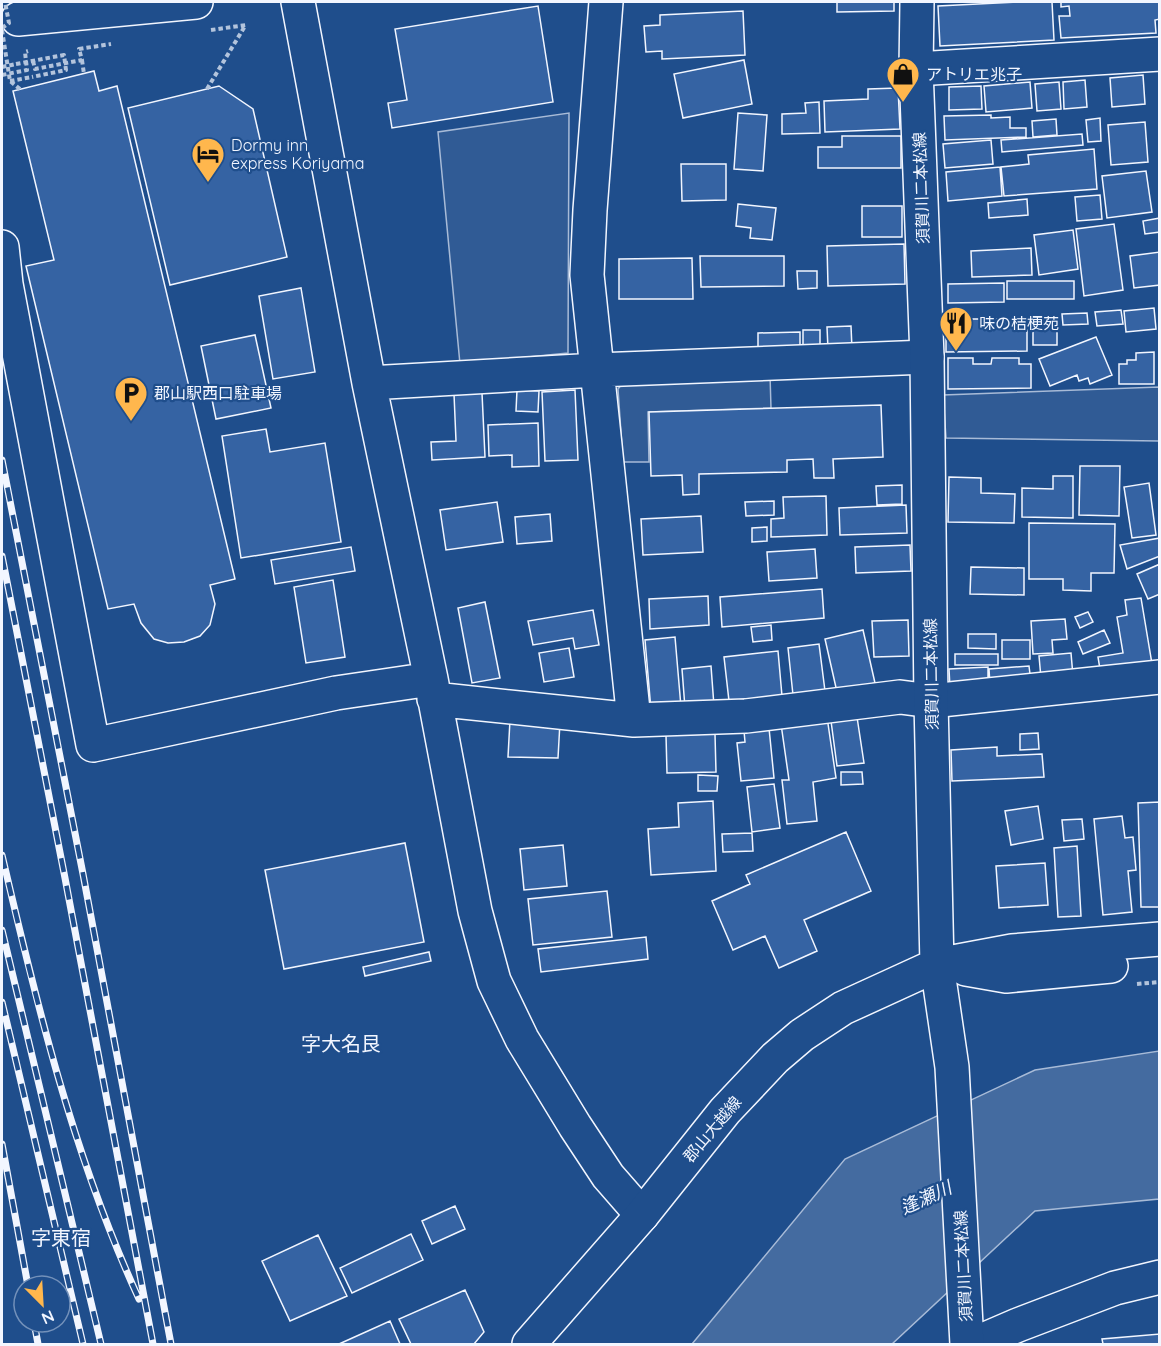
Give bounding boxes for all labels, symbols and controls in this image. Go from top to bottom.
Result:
shop icon: アトリエ兆子 [885,56,921,103]
place label: アトリエ兆子 [926,64,1022,84]
street label: 須賀川二本松線 [909,132,933,244]
place label: Dormy inn express Koriyama [231,135,364,173]
hotel icon: Dormy inn express Koriyama [190,136,226,183]
restaurant icon: 味の桔梗苑 [938,305,974,352]
place label: 味の桔梗苑 [979,313,1059,333]
parking icon: 郡山駅西口駐車場 [113,375,149,422]
place label: 郡山駅西口駐車場 [154,383,282,403]
street label: 須賀川二本松線 [920,618,942,730]
district label: 字大名艮 [301,1031,381,1056]
street label: 郡山大越線 [679,1092,745,1166]
water label: 逢瀬川 [896,1175,957,1219]
street label: 須賀川二本松線 [950,1210,976,1322]
district label: 字東宿 [31,1225,91,1250]
north arrow [12,1274,72,1334]
text: N [39,1306,58,1329]

